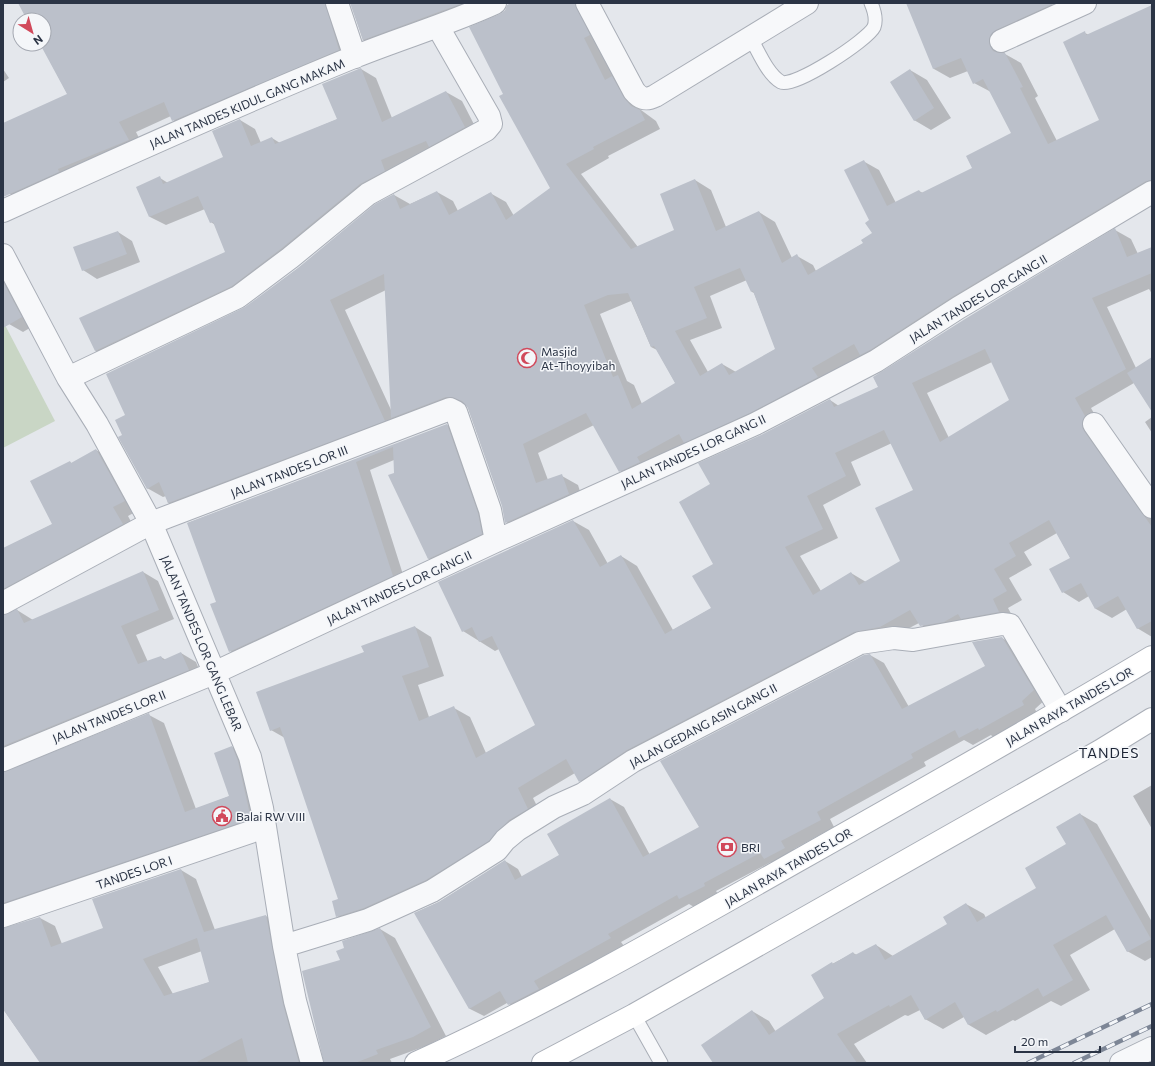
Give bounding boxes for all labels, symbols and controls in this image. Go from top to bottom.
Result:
north arrow [12,12,52,52]
text: N [31,33,46,48]
street label: JALAN TANDES KIDUL GANG MAKAM [147,55,347,151]
street label: JALAN TANDES LOR GANG II [907,251,1050,346]
place label: Masjid At-Thoyyibah [541,344,615,372]
mosque icon: Masjid At-Thoyyibah [516,347,538,369]
street label: JALAN TANDES LOR GANG II [618,411,768,492]
street label: JALAN TANDES LOR III [228,442,350,501]
street label: JALAN TANDES LOR GANG II [324,547,474,628]
street label: JALAN TANDES LOR GANG LEBAR [158,553,245,733]
street label: JALAN RAYA TANDES LOR [1003,664,1136,749]
street label: JALAN GEDANG ASIN GANG II [627,680,780,771]
street label: JALAN TANDES LOR II [50,687,168,746]
district label: TANDES [1079,744,1139,761]
public building icon: Balai RW VIII [211,805,233,827]
place label: Balai RW VIII [236,809,305,823]
street label: JALAN RAYA TANDES LOR [722,825,855,910]
bank icon: BRI [716,836,738,858]
place label: BRI [741,840,760,854]
street label: TANDES LOR I [94,852,174,892]
scale bar [1015,1028,1100,1054]
text: 20 m [1021,1034,1048,1048]

